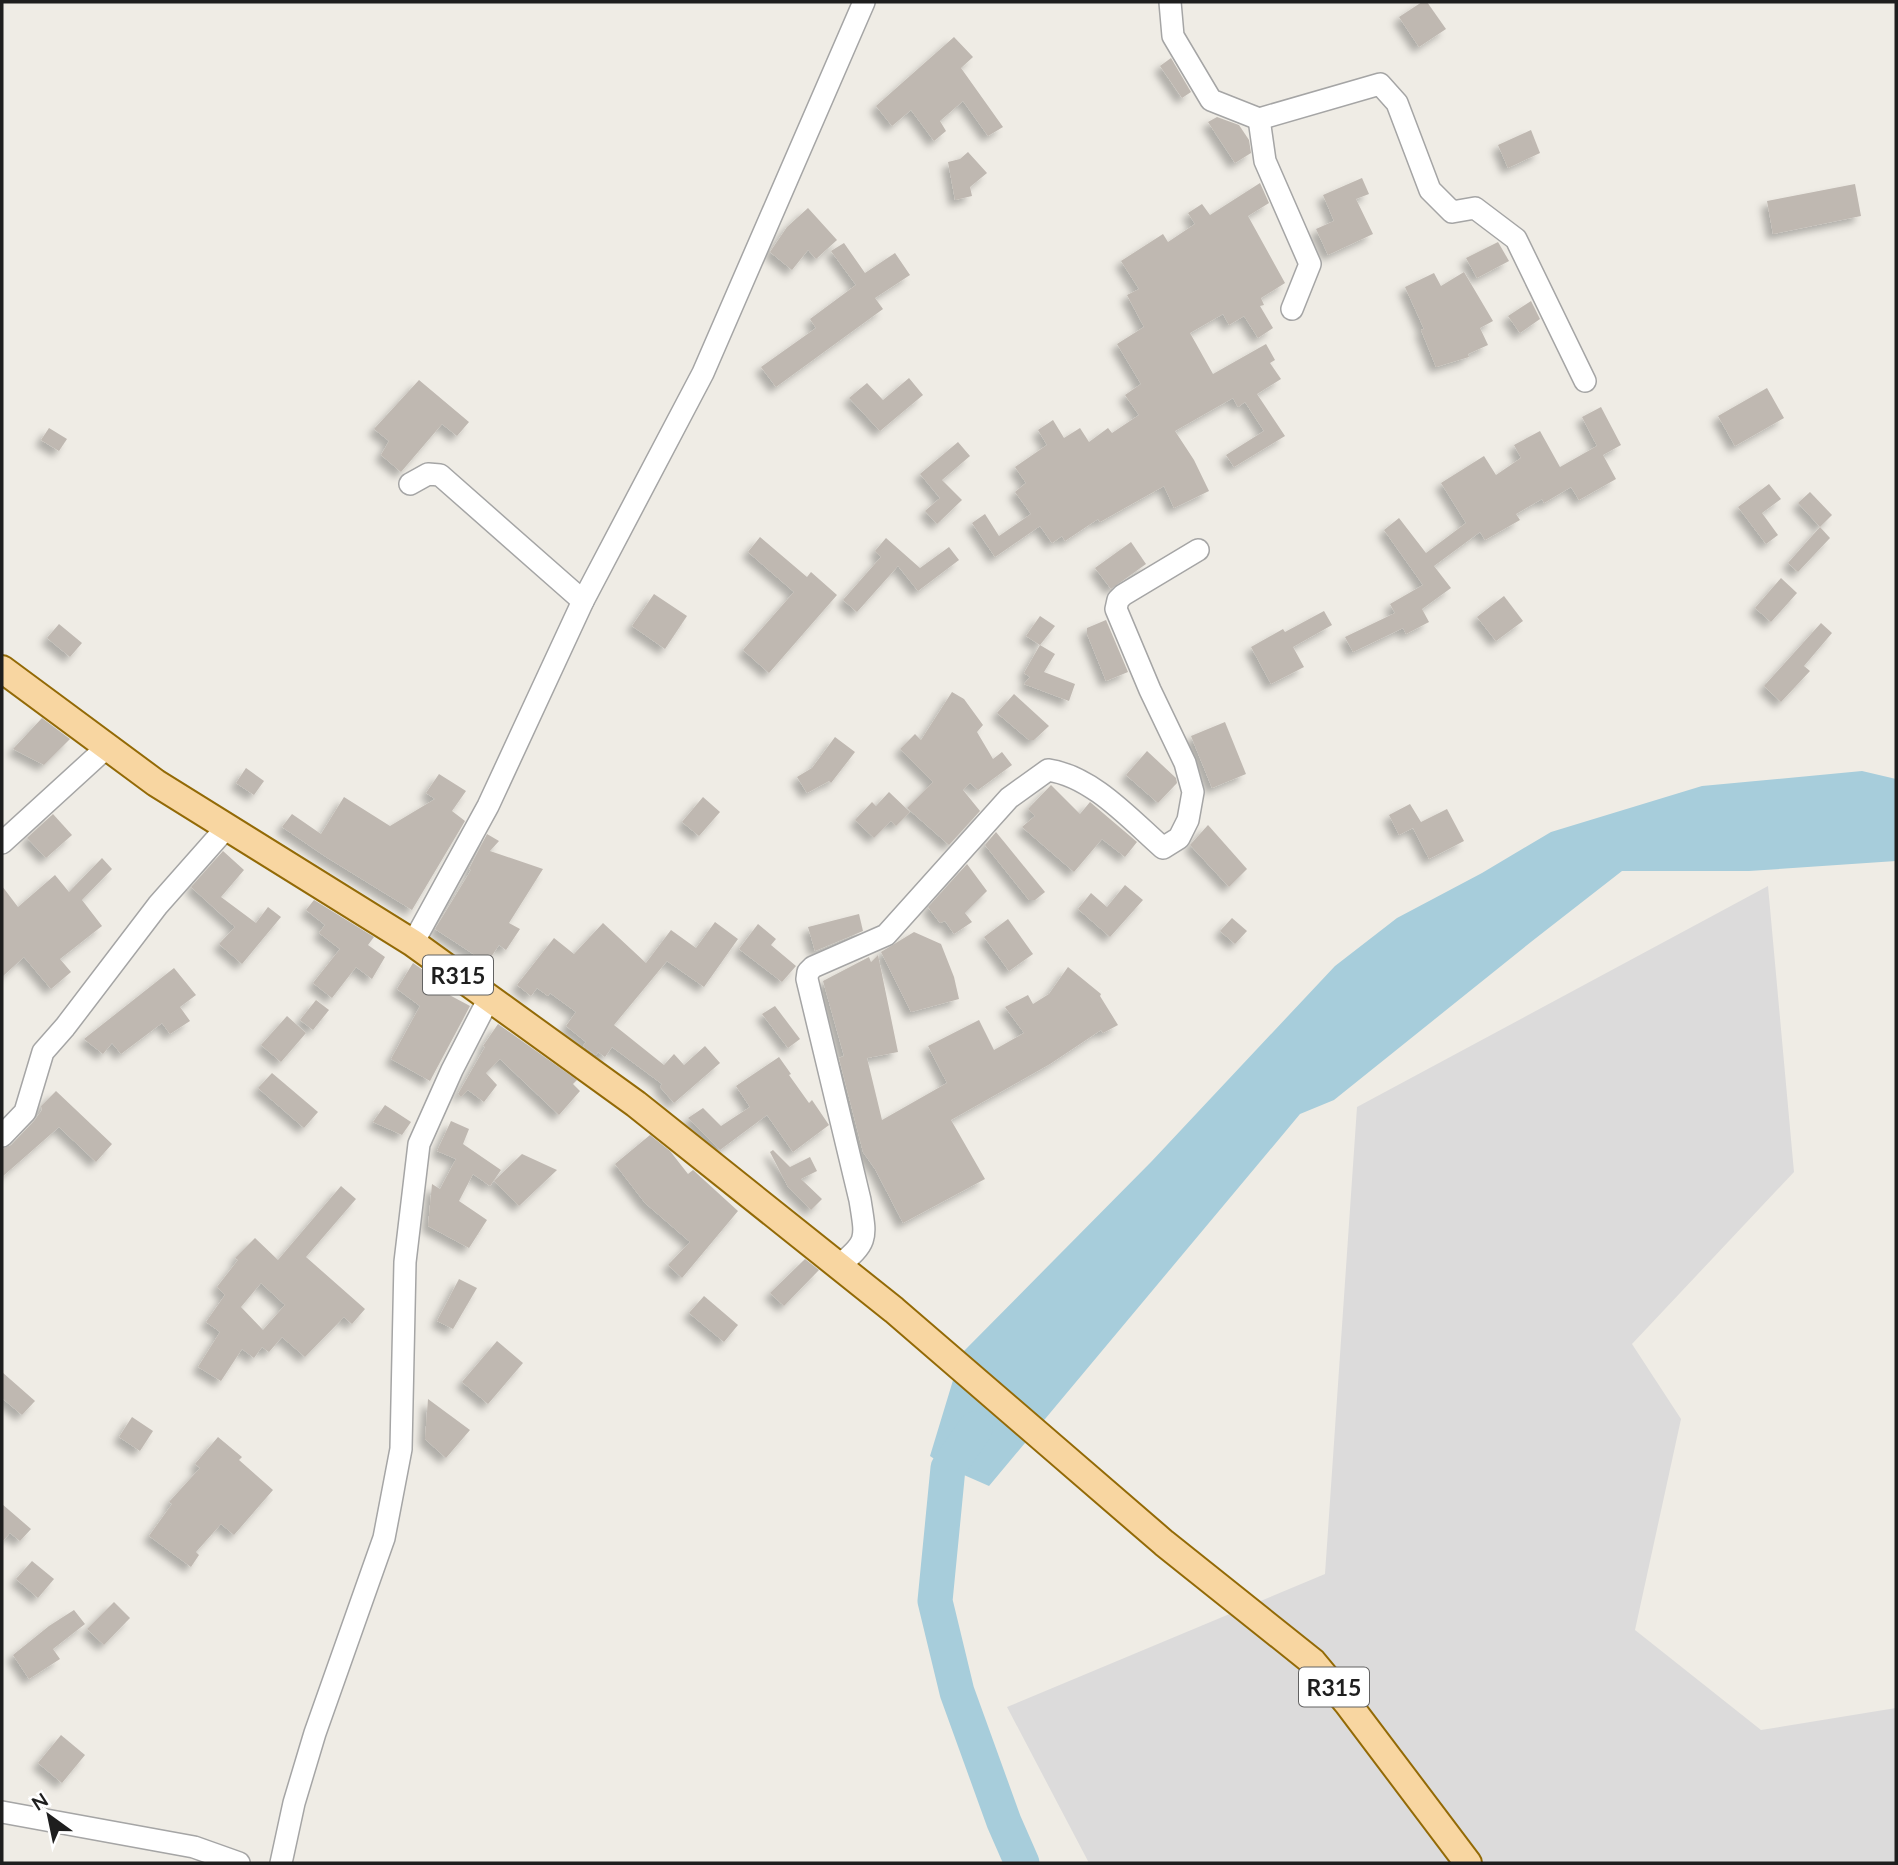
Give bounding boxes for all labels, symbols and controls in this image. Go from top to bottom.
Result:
road number: R315 [423,956,493,994]
road number: R315 [1299,1668,1369,1706]
north arrow [14,1781,84,1851]
text: N [27,1788,52,1815]

